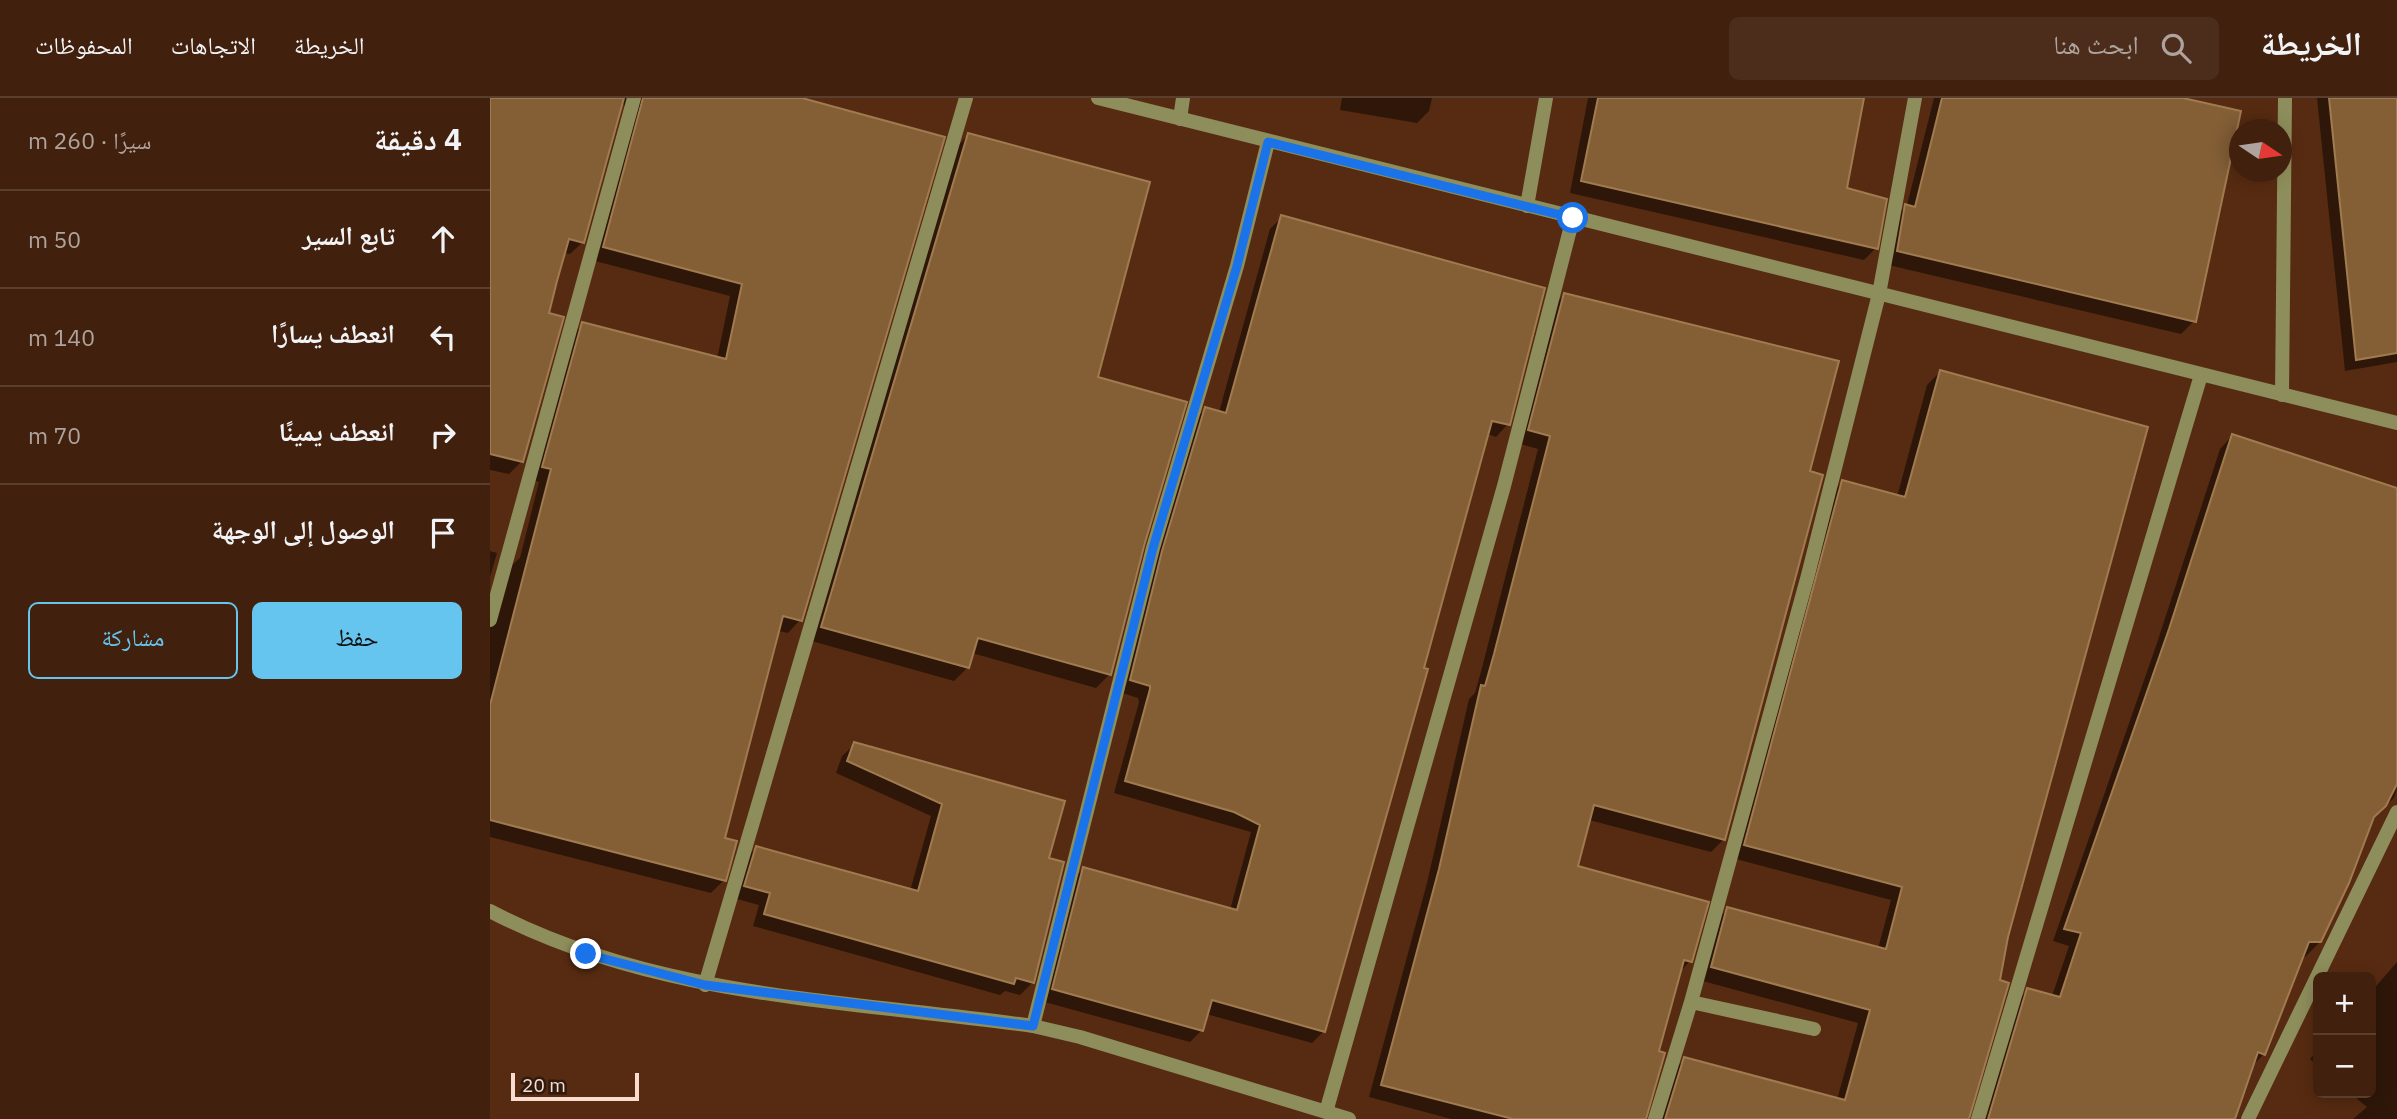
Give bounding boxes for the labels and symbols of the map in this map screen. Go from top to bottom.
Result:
north arrow [2229,119,2292,182]
route start [1557,202,1588,233]
route end [570,938,601,969]
scale bar [511,1070,639,1102]

